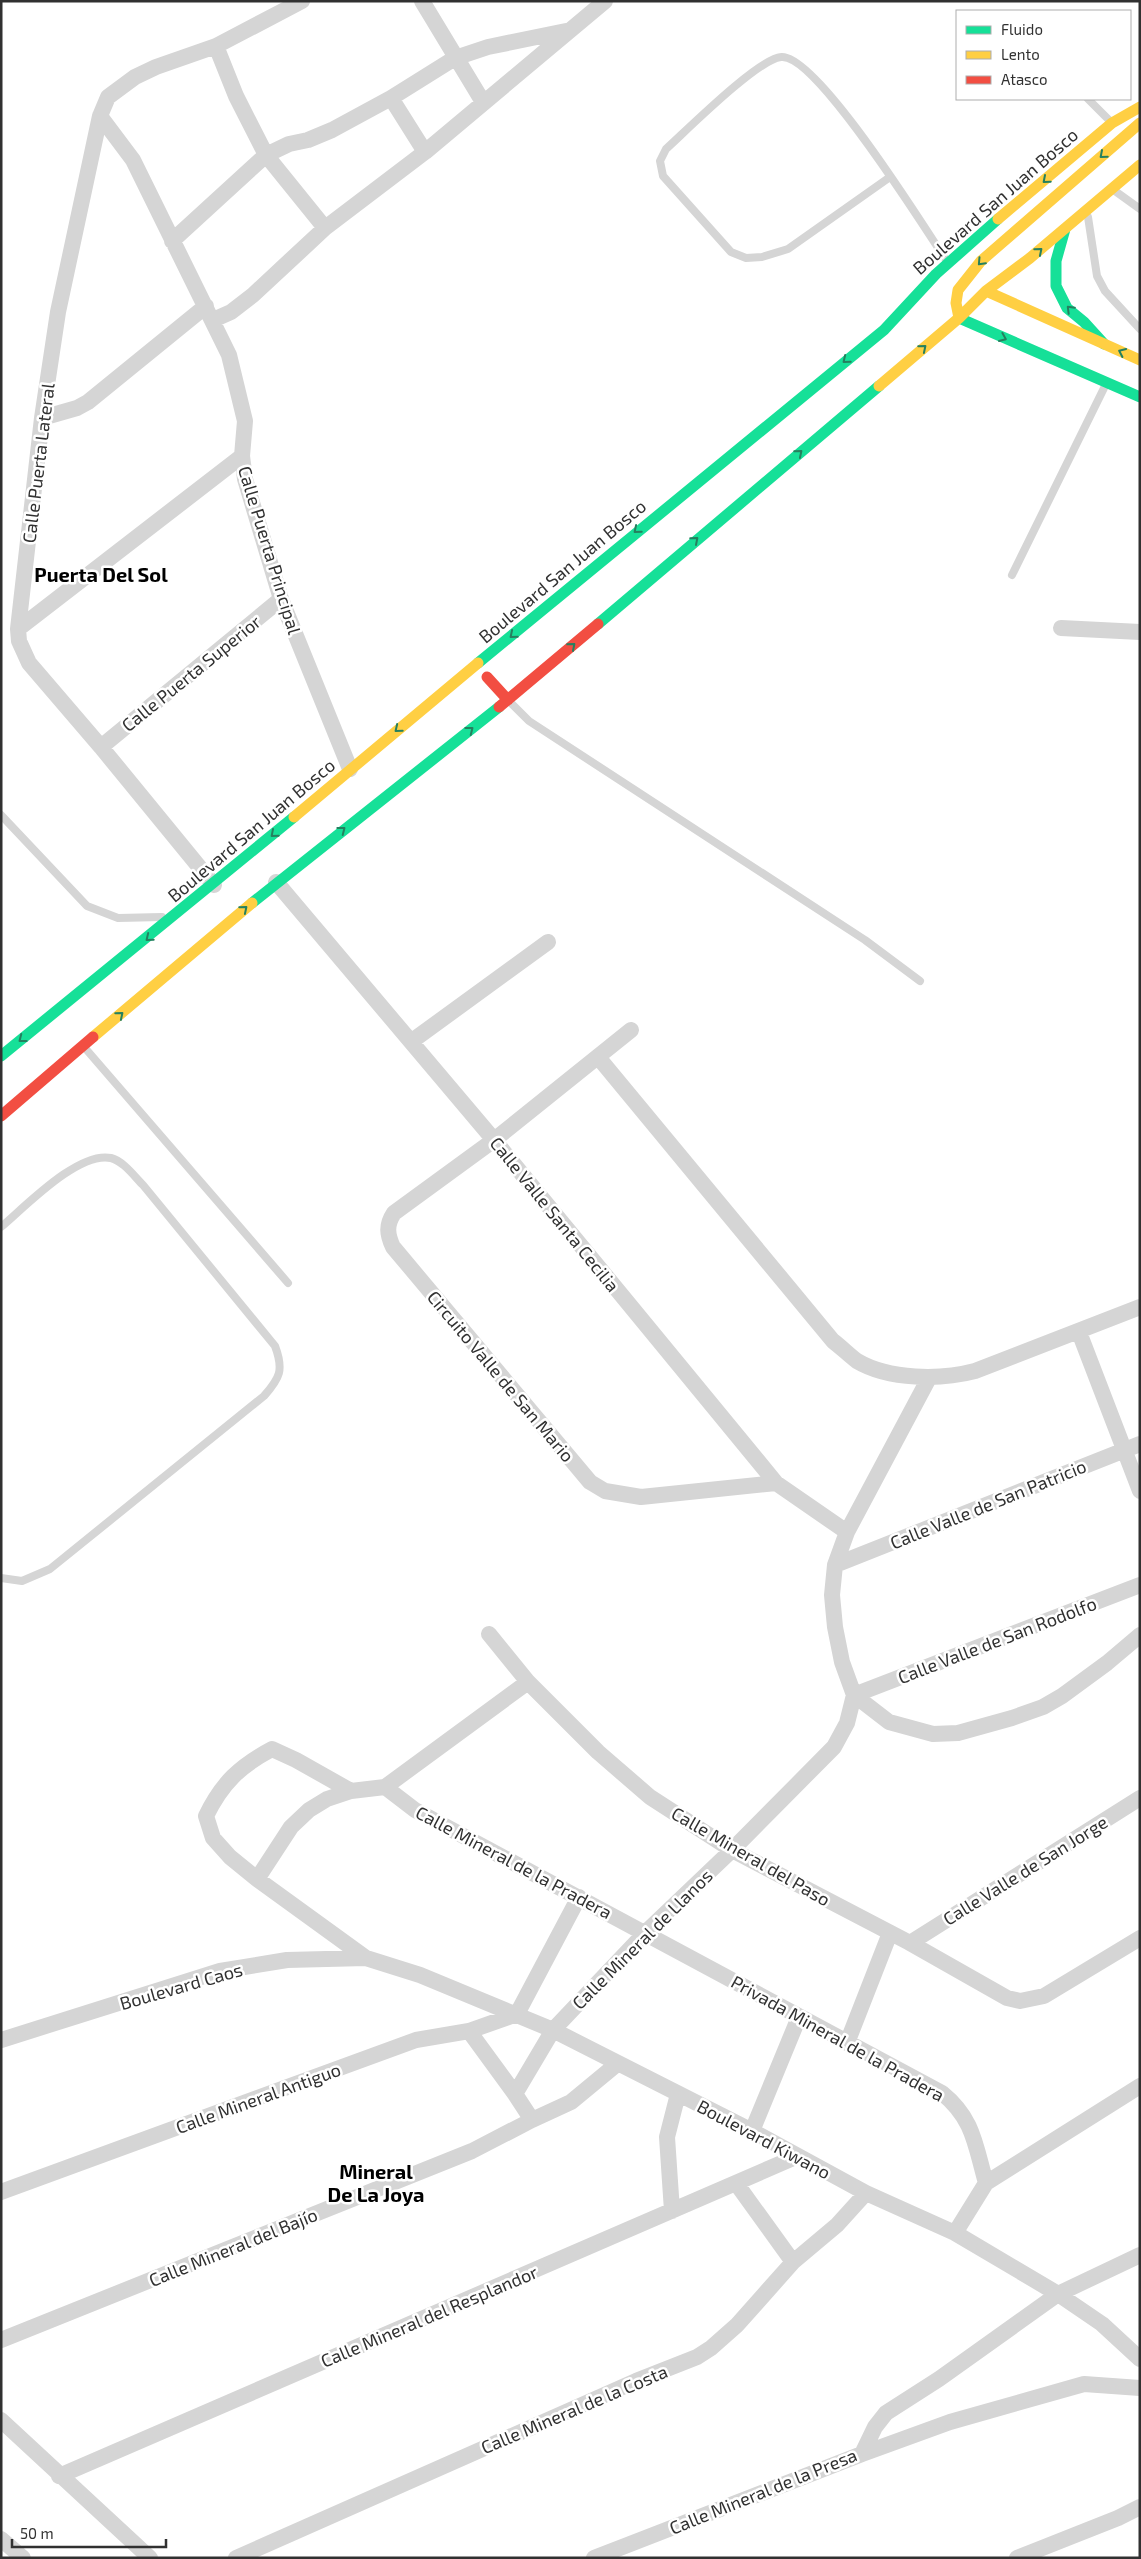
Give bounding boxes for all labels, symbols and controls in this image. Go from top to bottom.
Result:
legend [956,10,1131,100]
text: Fluido [1001,20,1043,38]
text: Lento [1001,45,1040,63]
text: Atasco [1001,70,1047,88]
street label: Boulevard San Juan Bosco [908,123,1082,279]
one-way arrow [1100,149,1109,157]
one-way arrow [1043,174,1052,183]
one-way arrow [1033,248,1042,257]
one-way arrow [978,256,987,265]
one-way arrow [1067,306,1076,315]
one-way arrow [998,332,1007,343]
one-way arrow [917,346,926,354]
one-way arrow [1118,348,1127,358]
one-way arrow [842,355,851,364]
street label: Calle Puerta Lateral [17,381,59,544]
one-way arrow [793,449,802,458]
street label: Calle Puerta Principal [234,463,306,637]
street label: Boulevard San Juan Bosco [474,495,650,647]
one-way arrow [633,524,642,533]
one-way arrow [690,537,699,546]
district label: Puerta Del Sol [34,562,168,586]
street label: Calle Puerta Superior [117,610,265,736]
one-way arrow [510,629,519,638]
one-way arrow [566,643,575,651]
one-way arrow [395,724,404,733]
one-way arrow [464,727,474,736]
street label: Boulevard San Juan Bosco [163,754,339,906]
one-way arrow [336,827,346,836]
one-way arrow [271,828,280,837]
one-way arrow [238,906,247,915]
one-way arrow [146,932,155,940]
one-way arrow [114,1012,123,1020]
one-way arrow [19,1034,28,1042]
street label: Calle Valle Santa Cecilia [486,1132,624,1296]
street label: Circuito Valle de San Mario [423,1286,579,1466]
street label: Calle Valle de San Patricio [887,1455,1089,1553]
street label: Calle Valle de San Rodolfo [894,1592,1100,1688]
street label: Calle Mineral de la Pradera [412,1801,616,1923]
street label: Calle Mineral del Paso [668,1802,834,1910]
street label: Calle Valle de San Jorge [939,1810,1111,1930]
street label: Calle Mineral de Llanos [567,1864,717,2014]
street label: Boulevard Caos [117,1958,245,2014]
street label: Privada Mineral de la Pradera [728,1970,948,2106]
street label: Calle Mineral Antiguo [172,2058,344,2138]
street label: Boulevard Kiwano [694,2095,834,2183]
district label: Mineral De La Joya [328,2159,424,2207]
street label: Calle Mineral del Bajío [145,2203,321,2291]
street label: Calle Mineral del Resplandor [317,2260,541,2372]
street label: Calle Mineral de la Costa [477,2360,671,2458]
street label: Calle Mineral de la Presa [666,2443,860,2539]
scale bar [12,2516,166,2548]
text: 50 m [20,2524,54,2542]

